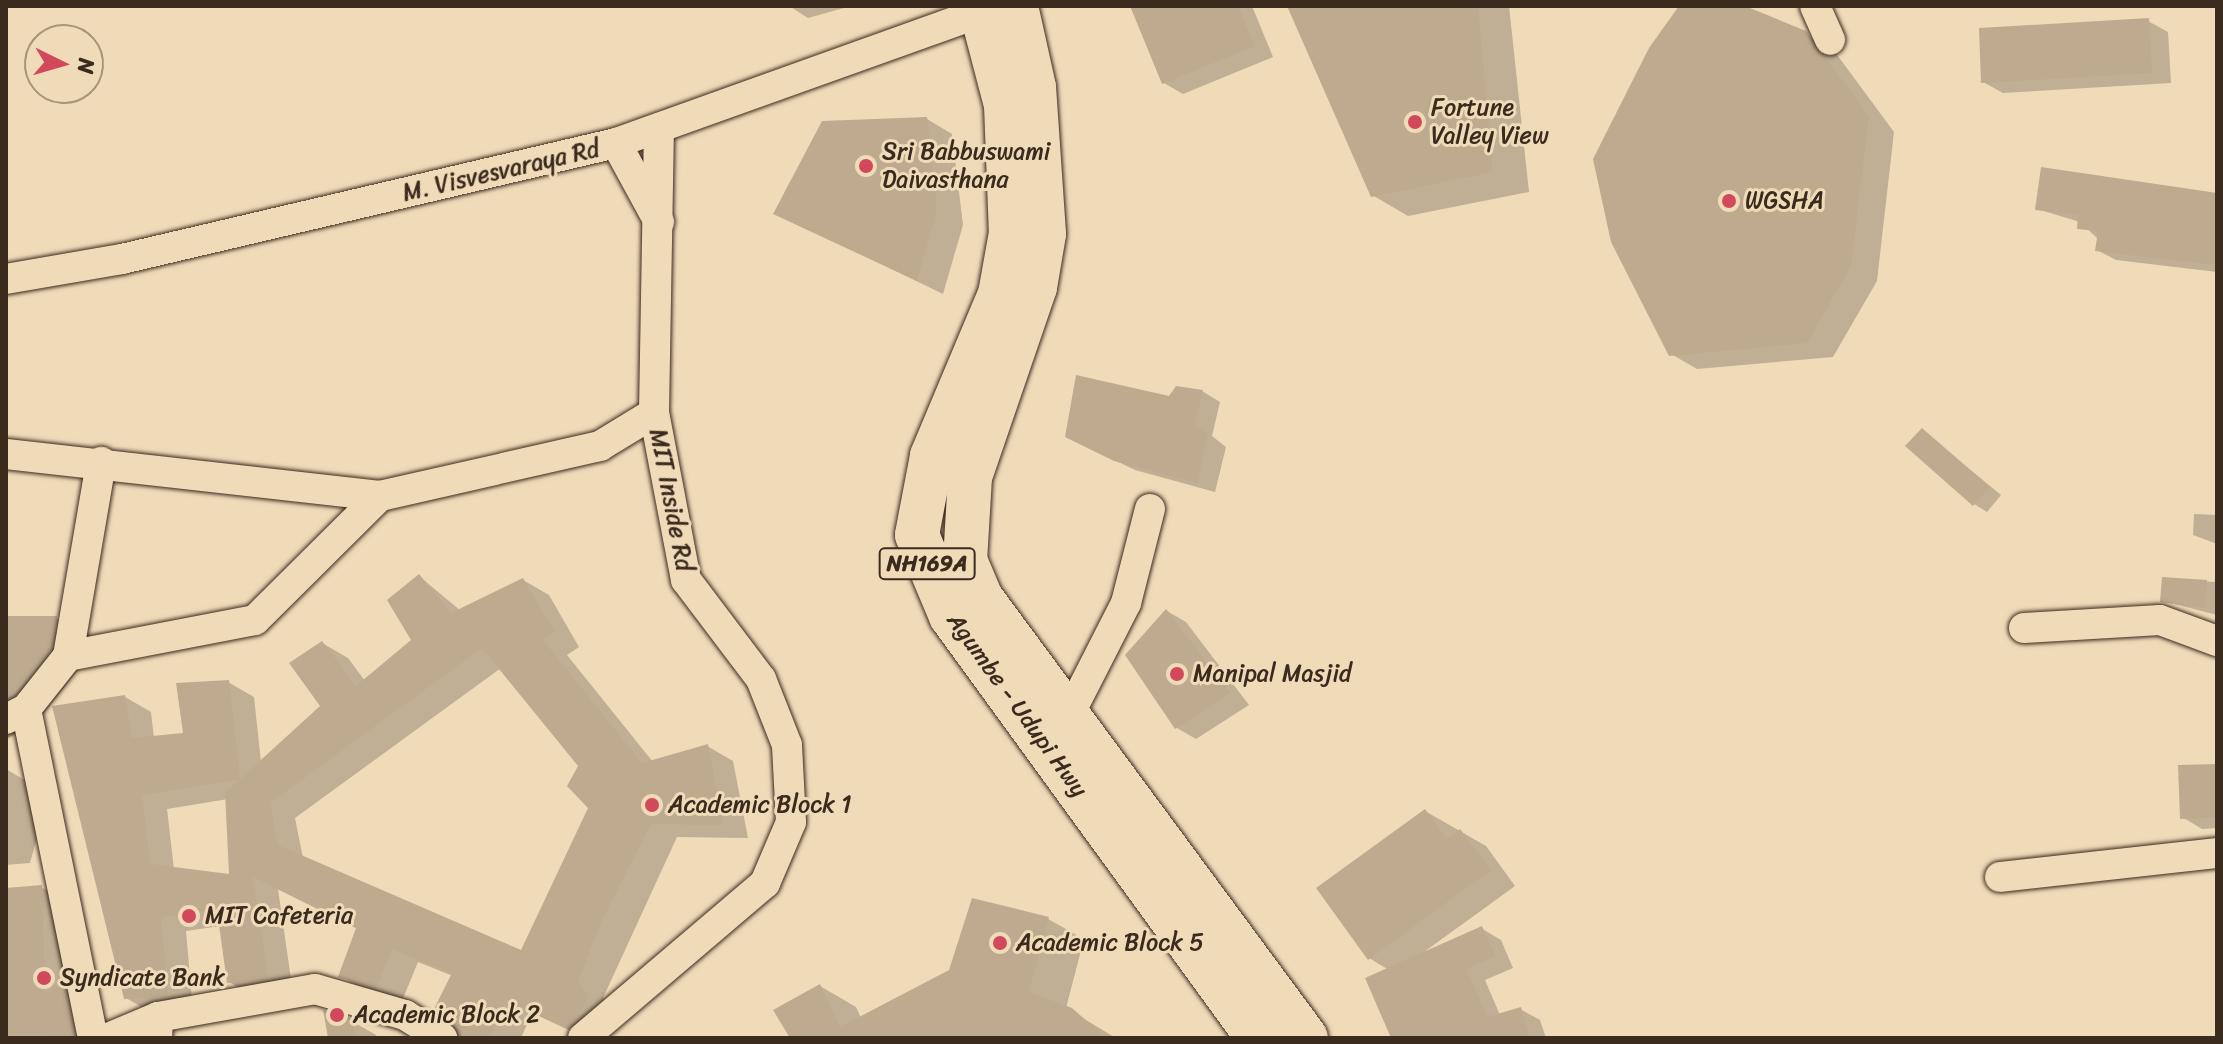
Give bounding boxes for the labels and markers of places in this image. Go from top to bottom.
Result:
place label: Fortune Valley View [1431,94,1550,150]
marker: Fortune Valley View [1406,113,1424,131]
place label: Sri Babbuswami Daivasthana [882,138,1049,194]
marker: Sri Babbuswami Daivasthana [857,157,875,175]
place label: WGSHA [1745,187,1824,215]
marker: WGSHA [1720,192,1738,210]
place label: Manipal Masjid [1193,660,1352,688]
marker: Manipal Masjid [1168,665,1186,683]
place label: Academic Block 1 [668,791,851,819]
marker: Academic Block 1 [643,796,661,814]
place label: MIT Cafeteria [205,902,354,930]
marker: MIT Cafeteria [180,907,198,925]
place label: Academic Block 5 [1016,929,1204,957]
marker: Academic Block 5 [991,934,1009,952]
place label: Syndicate Bank [60,964,225,992]
marker: Syndicate Bank [35,969,53,987]
place label: Academic Block 2 [353,1001,540,1029]
marker: Academic Block 2 [328,1006,346,1024]

